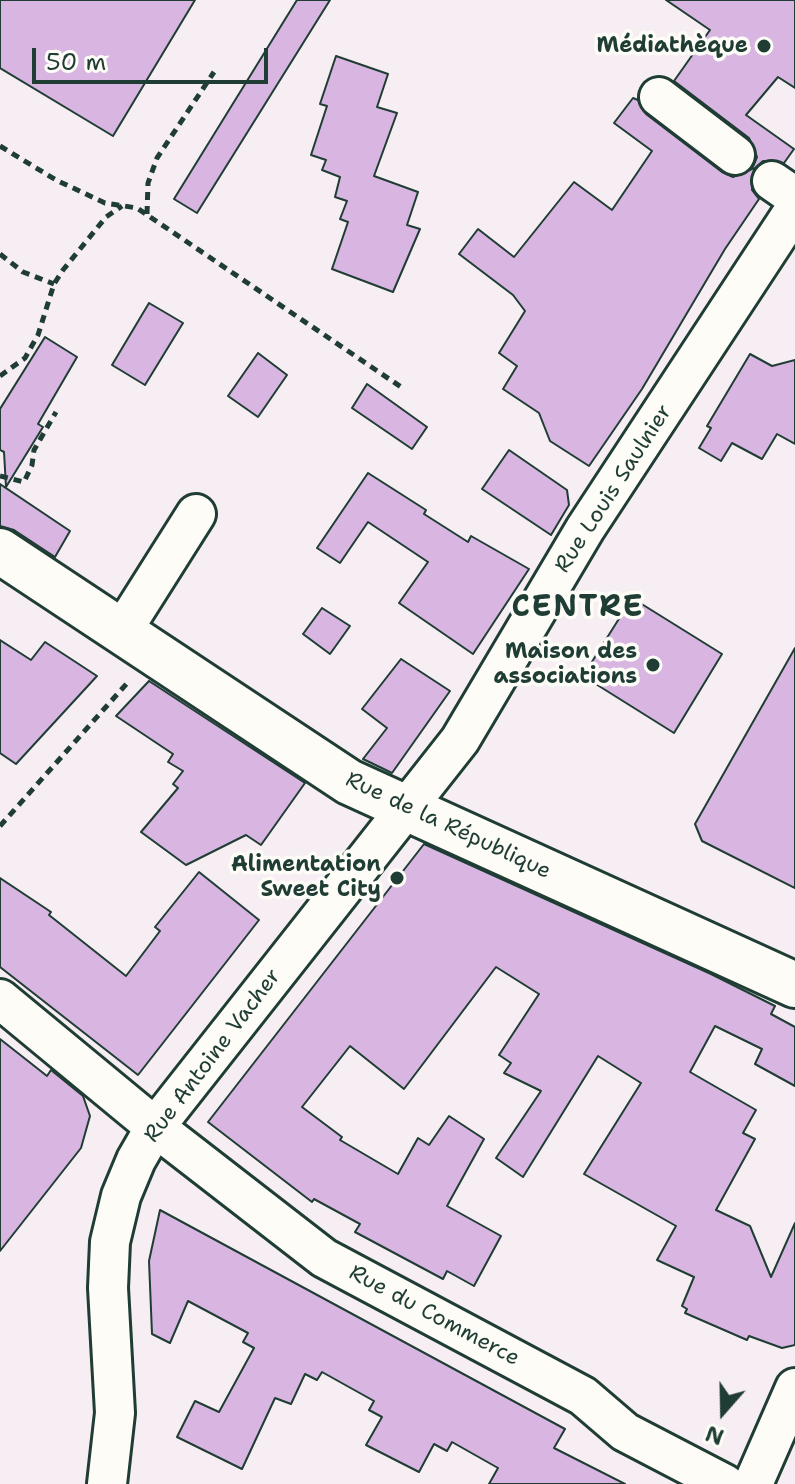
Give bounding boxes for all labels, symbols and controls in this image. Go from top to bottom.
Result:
scale bar [36,32,272,82]
place label: Médiathèque [597,33,748,59]
marker: Médiathèque [755,37,773,55]
text: 50 m [46,46,106,78]
street label: Rue Louis Saulnier [550,400,678,578]
district label: CENTRE [512,590,644,626]
place label: Maison des associations [494,639,637,690]
marker: Maison des associations [644,656,662,674]
street label: Rue de la République [341,767,555,885]
place label: Alimentation Sweet City [231,852,381,904]
marker: Alimentation Sweet City [388,869,406,887]
street label: Rue Antoine Vacher [139,964,287,1148]
street label: Rue du Commerce [344,1260,524,1372]
north arrow [683,1372,763,1452]
text: N [701,1418,728,1452]

